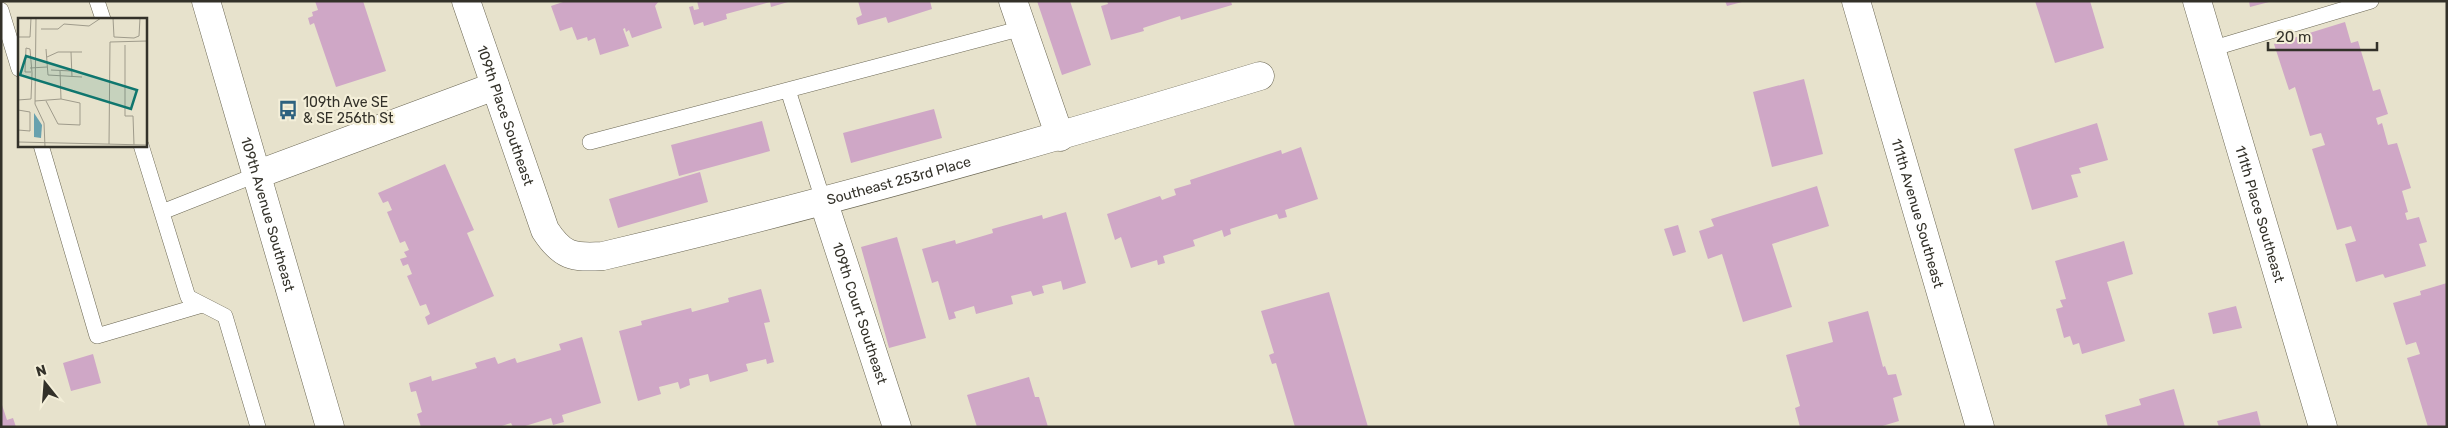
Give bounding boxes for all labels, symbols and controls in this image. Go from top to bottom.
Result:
inset map [18,18,146,146]
scale bar [2268,20,2377,52]
text: 20 m [2276,28,2311,46]
street label: 109th Place Southeast [473,43,537,188]
place label: 109th Ave SE & SE 256th St [303,94,394,127]
bus stop icon: 109th Ave SE & SE 256th St [277,99,299,121]
street label: 109th Avenue Southeast [237,135,298,294]
street label: 111th Avenue Southeast [1887,137,1947,291]
street label: 111th Place Southeast [2231,144,2288,285]
street label: Southeast 253rd Place [825,153,973,209]
street label: 109th Court Southeast [828,240,891,387]
north arrow [20,358,70,408]
text: N [34,361,49,381]

